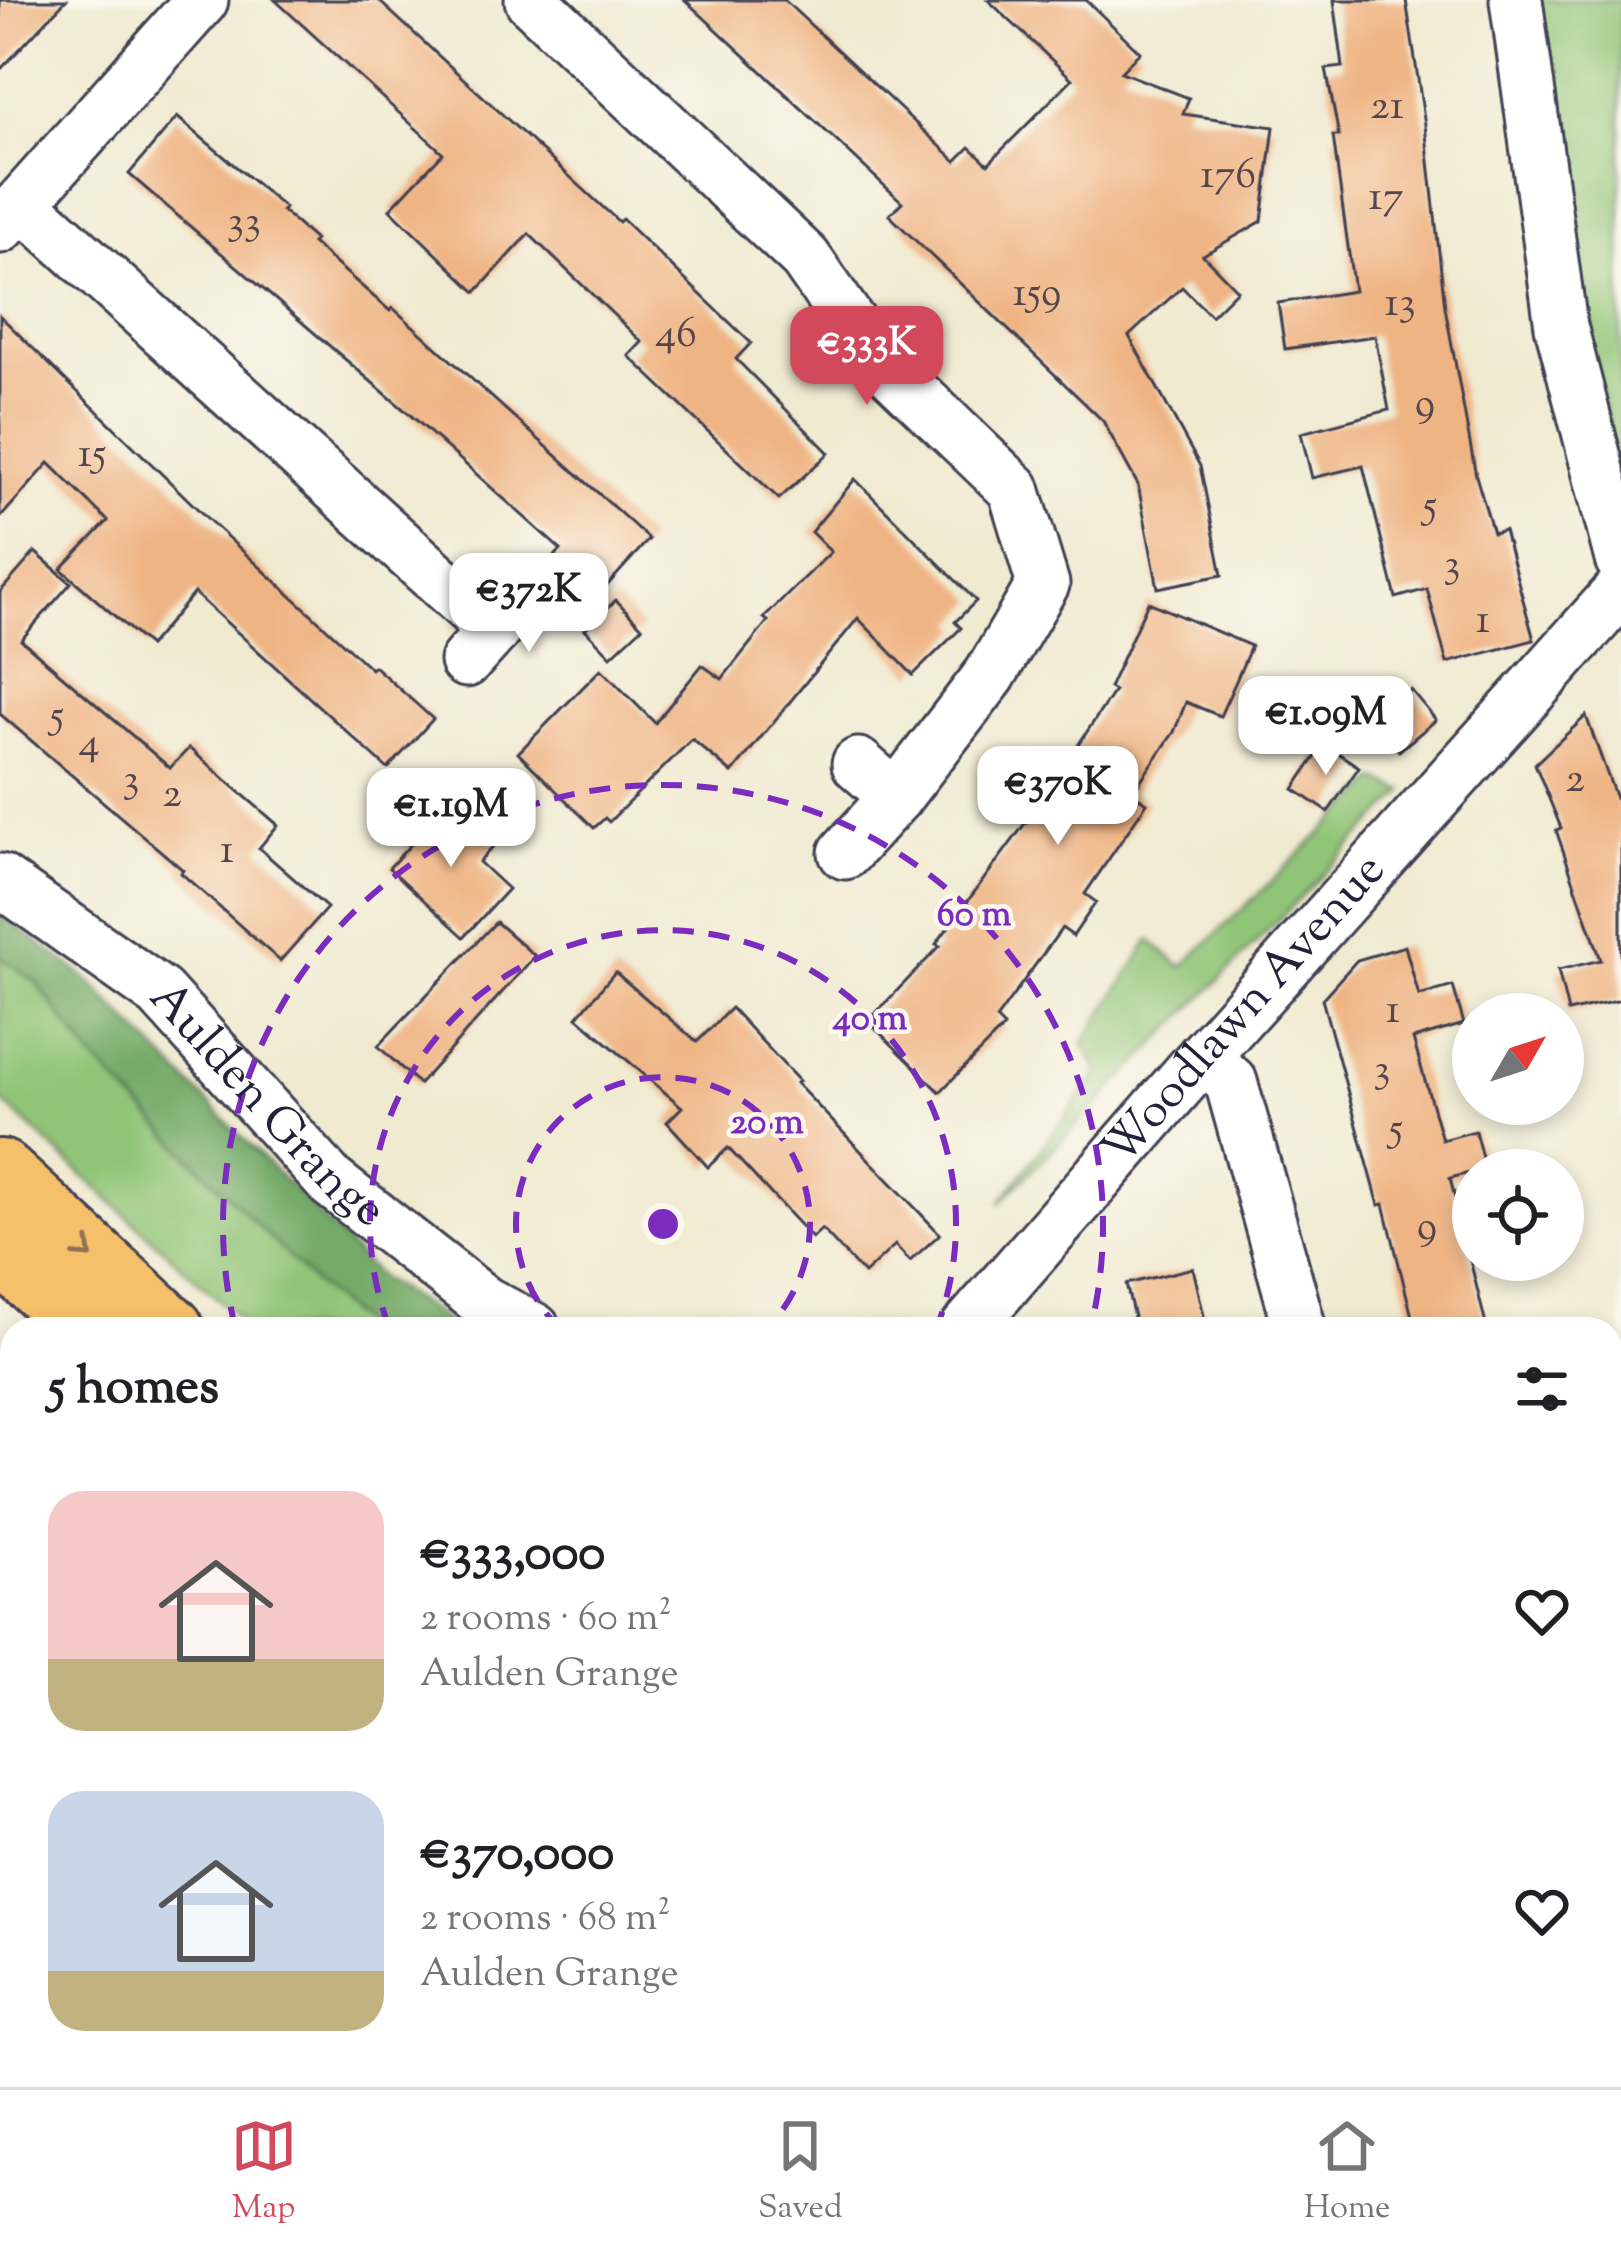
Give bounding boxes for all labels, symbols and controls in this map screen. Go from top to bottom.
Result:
house number: 21 [1370,78,1404,138]
house number: 176 [1200,147,1256,207]
house number: 17 [1368,169,1404,229]
house number: 33 [227,194,261,254]
house number: 159 [1012,265,1062,325]
house number: 13 [1384,275,1416,335]
house number: 46 [655,306,697,366]
pin: €333K [783,306,951,408]
text: €333K [817,317,917,373]
house number: 9 [1415,376,1435,436]
house number: 15 [78,426,106,486]
house number: 5 [1421,478,1437,538]
house number: 3 [1444,537,1460,597]
pin: €372K [445,553,613,655]
text: €372K [476,564,582,620]
house number: 1 [1476,592,1490,652]
pin: €1.09M [1228,676,1424,778]
text: €1.09M [1265,687,1387,743]
house number: 5 [48,688,64,748]
house number: 4 [78,715,100,775]
pin: €370K [974,746,1142,848]
house number: 2 [1565,751,1585,811]
house number: 3 [123,752,139,812]
text: €370K [1004,757,1112,813]
house number: 2 [162,766,182,826]
pin: €1.19M [353,768,549,870]
text: €1.19M [394,779,508,835]
house number: 1 [220,822,234,882]
street label: Woodlawn Avenue [1087,839,1403,1183]
text: 60 m [937,890,1011,942]
street label: Aulden Grange [132,967,399,1246]
house number: 1 [1386,982,1400,1042]
north arrow [1452,993,1584,1125]
map controls [1452,993,1584,1281]
text: 40 m [832,994,907,1046]
house number: 3 [1374,1042,1390,1102]
text: 20 m [730,1098,804,1150]
house number: 5 [1387,1101,1403,1161]
button: locate [1452,1149,1584,1281]
house number: 9 [1417,1199,1437,1259]
centre of rings [642,1203,684,1245]
one-way arrow [71,1237,92,1258]
text: 5 homes [48,1353,219,1426]
icon: filters [1509,1356,1575,1422]
text: €333,000 [420,1519,605,1592]
icon: home [144,1539,288,1683]
icon: heart [1509,1578,1575,1644]
text: 2 rooms · 60 m² [420,1592,672,1648]
text: Aulden Grange [420,1648,679,1704]
text: €370,000 [420,1819,614,1892]
icon: home [144,1839,288,1983]
icon: heart [1509,1878,1575,1944]
text: 2 rooms · 68 m² [420,1892,670,1948]
text: Aulden Grange [420,1948,679,2004]
tab: Map [231,2113,297,2233]
tab: Saved [758,2113,843,2233]
tab: Home [1304,2113,1390,2233]

